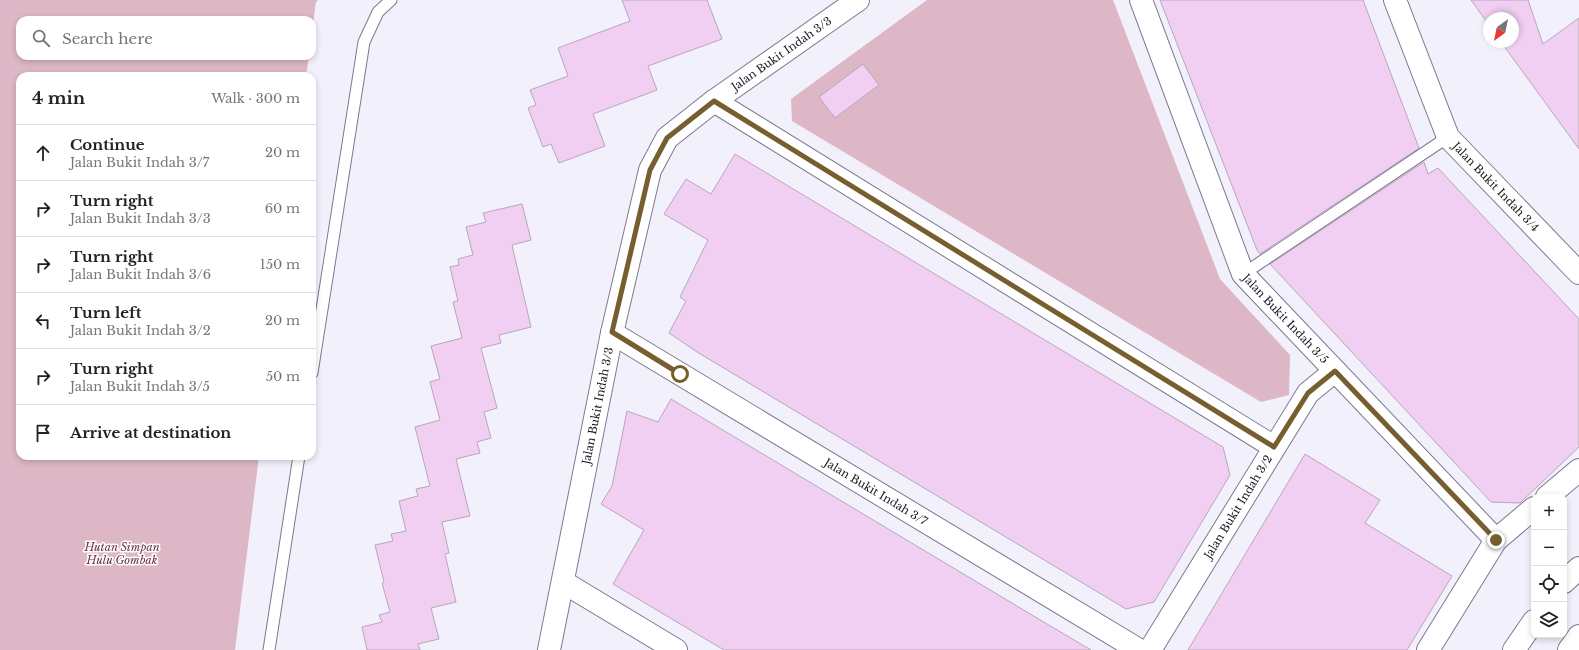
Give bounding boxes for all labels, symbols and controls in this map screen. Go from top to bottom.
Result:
north arrow [1483,12,1519,48]
street label: Jalan Bukit Indah 3/3 [727,14,834,95]
search box [16,16,316,60]
icon: search [30,27,52,49]
text: Search here [62,29,153,48]
text: 4 min [32,88,85,109]
text: Walk · 300 m [211,90,300,107]
text: Continue [70,135,145,154]
street label: Jalan Bukit Indah 3/4 [1448,138,1542,234]
icon: ahead [32,142,54,164]
text: 20 m [265,144,300,161]
text: Jalan Bukit Indah 3/7 [70,154,209,171]
text: Turn right [70,191,153,210]
icon: right [32,198,54,220]
text: 60 m [265,200,300,217]
text: Jalan Bukit Indah 3/3 [70,210,211,227]
text: Turn right [70,247,153,266]
icon: right [32,254,54,276]
text: 150 m [260,256,300,273]
text: Jalan Bukit Indah 3/6 [70,266,211,283]
street label: Jalan Bukit Indah 3/5 [1238,269,1331,366]
text: Turn left [70,303,141,322]
icon: left [32,310,54,332]
text: 20 m [265,312,300,329]
text: Jalan Bukit Indah 3/2 [70,322,211,339]
street label: Jalan Bukit Indah 3/3 [579,346,616,468]
text: Turn right [70,359,153,378]
route start [671,365,689,383]
icon: right [32,366,54,388]
text: 50 m [266,368,300,385]
text: Jalan Bukit Indah 3/5 [70,378,210,395]
icon: arrive [32,422,54,444]
text: Arrive at destination [70,423,231,442]
street label: Jalan Bukit Indah 3/2 [1200,452,1275,563]
street label: Jalan Bukit Indah 3/7 [820,454,931,528]
map controls [1531,494,1567,638]
button: + [1531,494,1567,530]
button: − [1531,530,1567,566]
route end [1487,531,1505,549]
park label: Hutan Simpan Hulu Gombak [83,540,160,567]
button: locate [1531,566,1567,602]
button: layers [1531,602,1567,638]

